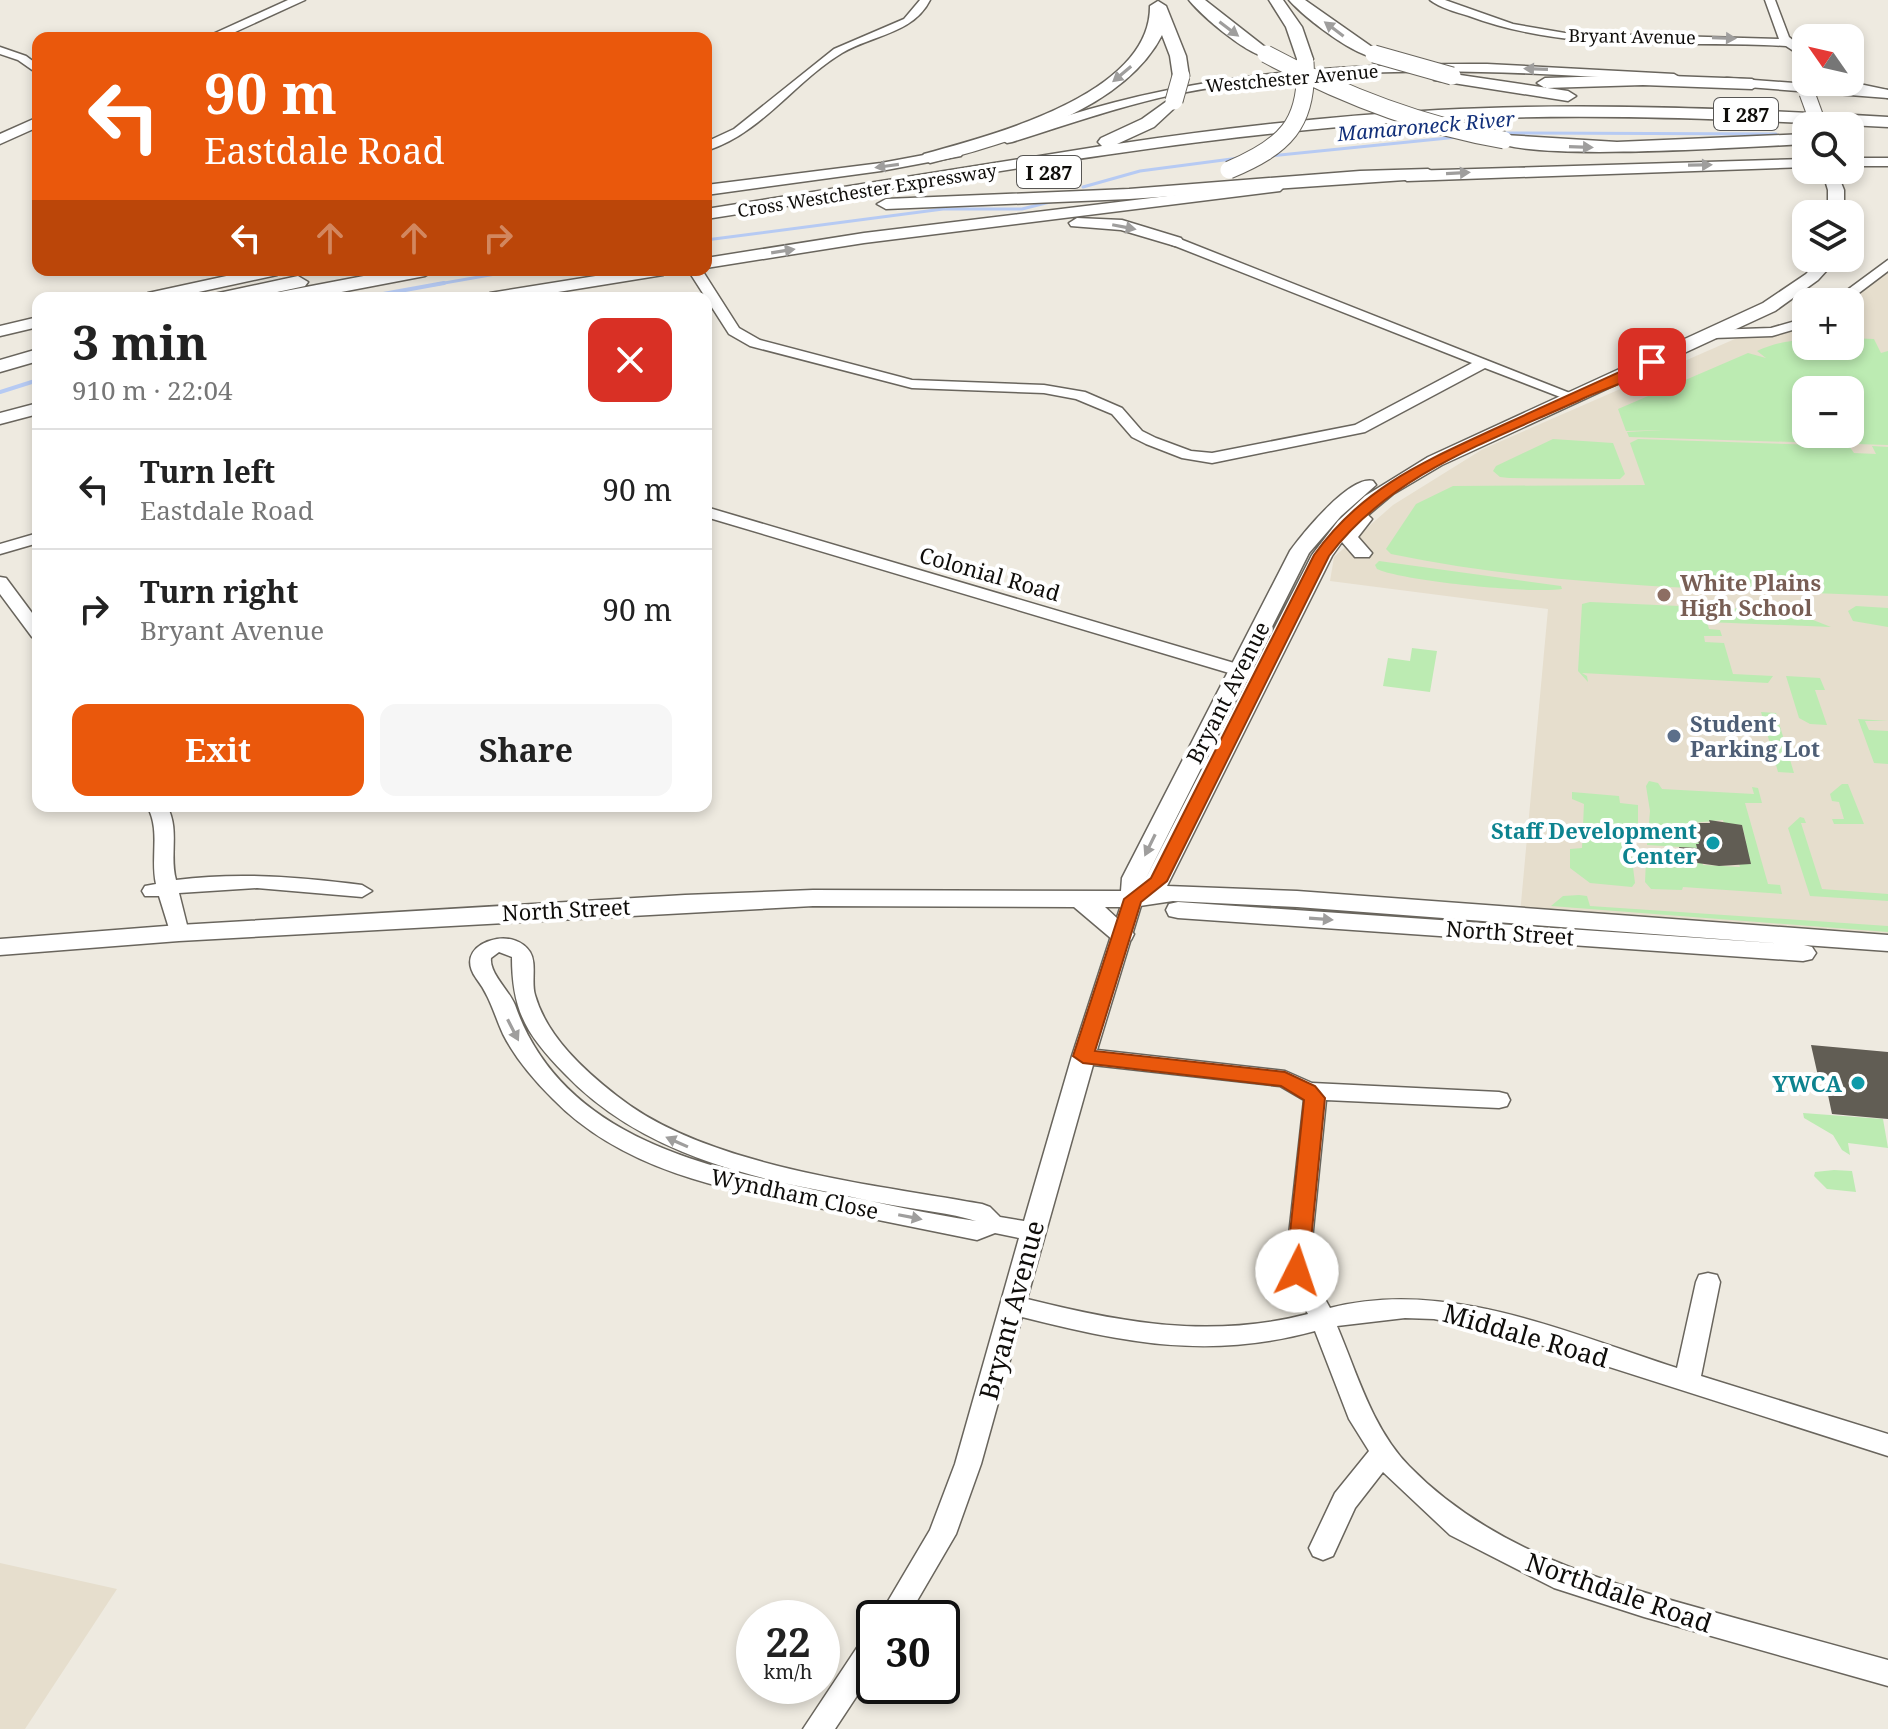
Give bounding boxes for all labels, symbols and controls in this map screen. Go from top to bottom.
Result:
one-way arrow [1219,20,1240,36]
one-way arrow [1324,21,1344,37]
street label: Bryant Avenue [1568,23,1696,49]
north arrow [1792,24,1864,96]
map controls [1792,24,1864,448]
one-way arrow [1712,31,1737,44]
text: 90 m [204,54,337,130]
street label: Westchester Avenue [1205,58,1379,98]
one-way arrow [1523,63,1548,76]
icon: left [72,64,176,168]
one-way arrow [1112,65,1132,82]
road number: I 287 [1714,98,1778,130]
water label: Mamaroneck River [1335,105,1516,147]
button: search [1792,112,1864,184]
text: Eastdale Road [204,126,445,175]
one-way arrow [1569,141,1594,153]
road number: I 287 [1017,156,1081,188]
street label: Cross Westchester Expressway [736,158,999,222]
one-way arrow [1688,159,1713,172]
one-way arrow [874,160,899,173]
one-way arrow [1446,166,1471,179]
button: layers [1792,200,1864,272]
icon: left [224,216,268,260]
icon: ahead [308,216,352,260]
icon: ahead [392,216,436,260]
icon: right [476,216,520,260]
one-way arrow [1112,221,1137,234]
one-way arrow [771,244,796,256]
button: + [1792,288,1864,360]
text: 3 min [72,309,208,374]
button: close [588,318,672,402]
pin [1618,328,1686,396]
icon: arrive [1630,340,1674,384]
text: 910 m · 22:04 [72,372,233,408]
button: − [1792,376,1864,448]
text: Turn left [140,451,275,492]
icon: left [72,467,116,511]
text: 90 m [602,469,672,510]
text: Eastdale Road [140,492,314,528]
street label: Colonial Road [916,539,1064,608]
place label: White Plains High School [1680,567,1821,622]
text: Turn right [140,571,298,612]
marker: White Plains High School [1655,586,1673,604]
icon: right [72,587,116,631]
text: 90 m [602,589,672,630]
text: Bryant Avenue [140,612,324,648]
street label: Bryant Avenue [1178,616,1276,768]
button: Exit [72,704,364,796]
button: Share [380,704,672,796]
place label: Student Parking Lot [1690,708,1820,763]
marker: Student Parking Lot [1665,727,1683,745]
place label: Staff Development Center [1491,815,1697,870]
one-way arrow [1143,833,1157,857]
marker: Staff Development Center [1704,834,1722,852]
street label: North Street [501,891,631,927]
one-way arrow [1309,913,1334,926]
street label: North Street [1445,913,1575,951]
one-way arrow [506,1019,520,1042]
place label: YWCA [1772,1068,1842,1098]
marker: YWCA [1849,1074,1867,1092]
one-way arrow [665,1135,688,1148]
street label: Wyndham Close [708,1161,882,1225]
one-way arrow [898,1212,923,1224]
street label: Bryant Avenue [970,1216,1052,1404]
position arrow [1255,1229,1339,1313]
street label: Middale Road [1439,1294,1613,1376]
street label: Northdale Road [1521,1543,1717,1641]
speed limit sign: 30 [856,1600,960,1704]
text: 22 [765,1614,811,1669]
text: km/h [763,1658,813,1685]

